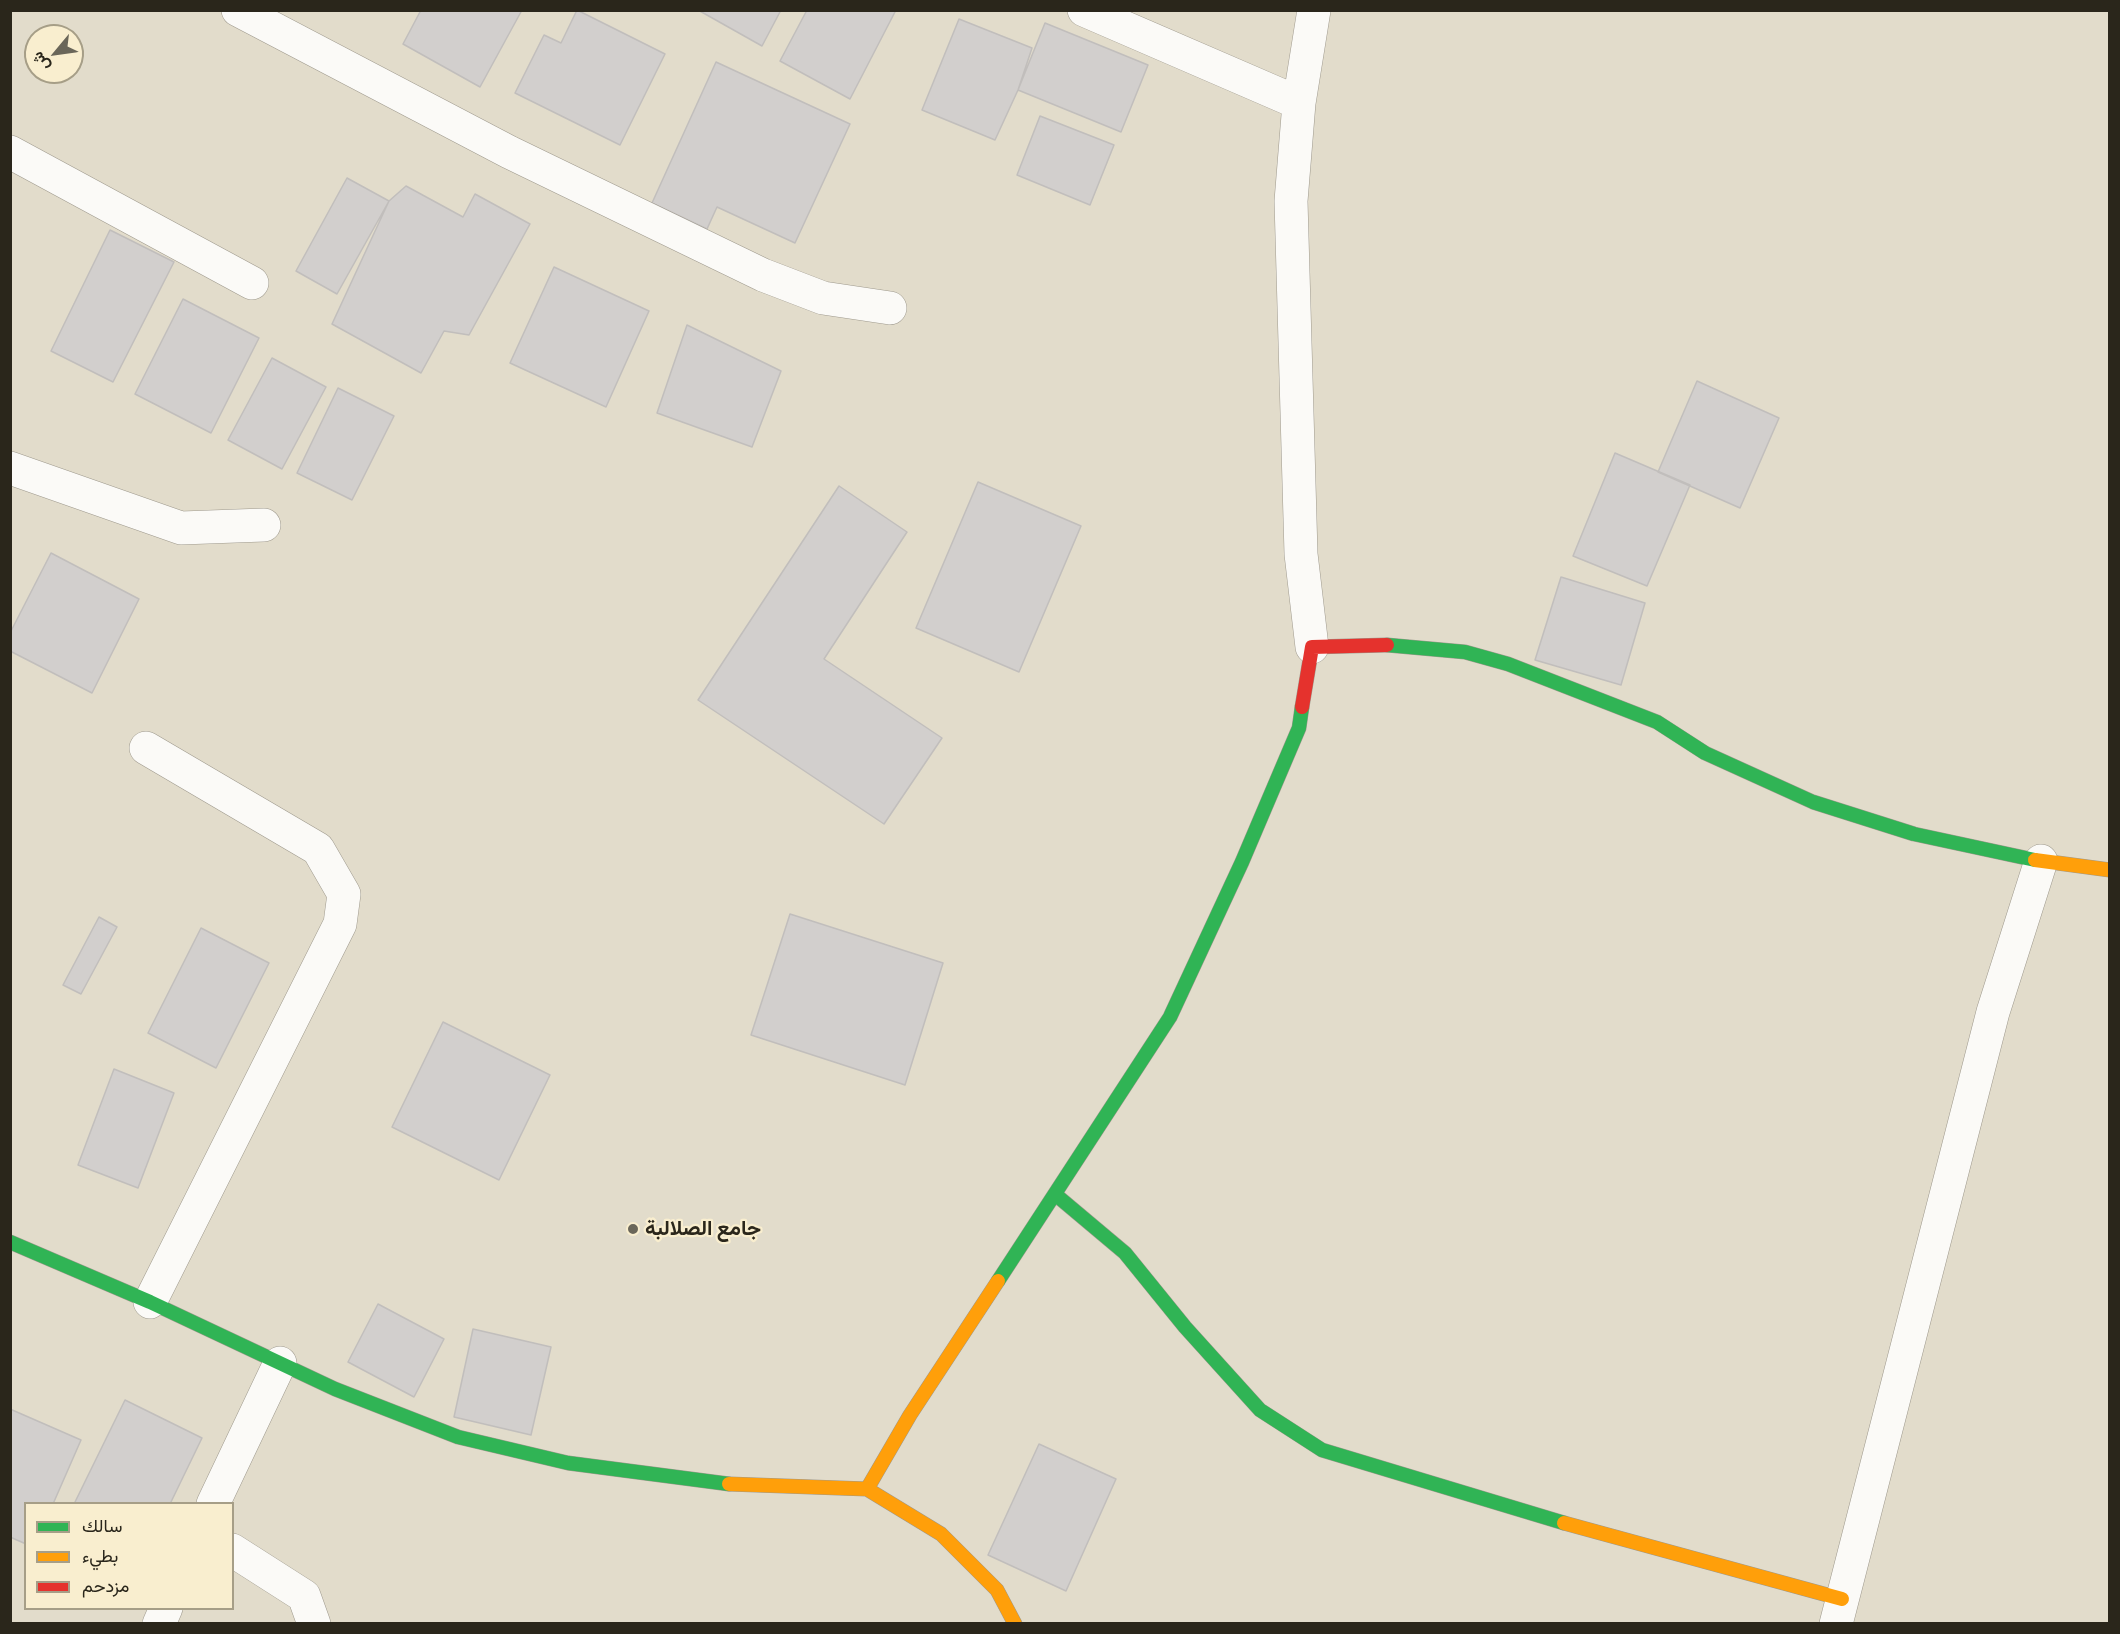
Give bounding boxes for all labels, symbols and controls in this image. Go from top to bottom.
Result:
north arrow [24,24,84,84]
text: ش [26,48,54,76]
place label: جامع الصلالبة [645,1216,761,1242]
marker: جامع الصلالبة [626,1222,640,1236]
legend [24,1502,234,1610]
text: سالك [82,1513,122,1537]
text: بطيء [82,1543,118,1567]
text: مزدحم [82,1573,129,1597]

